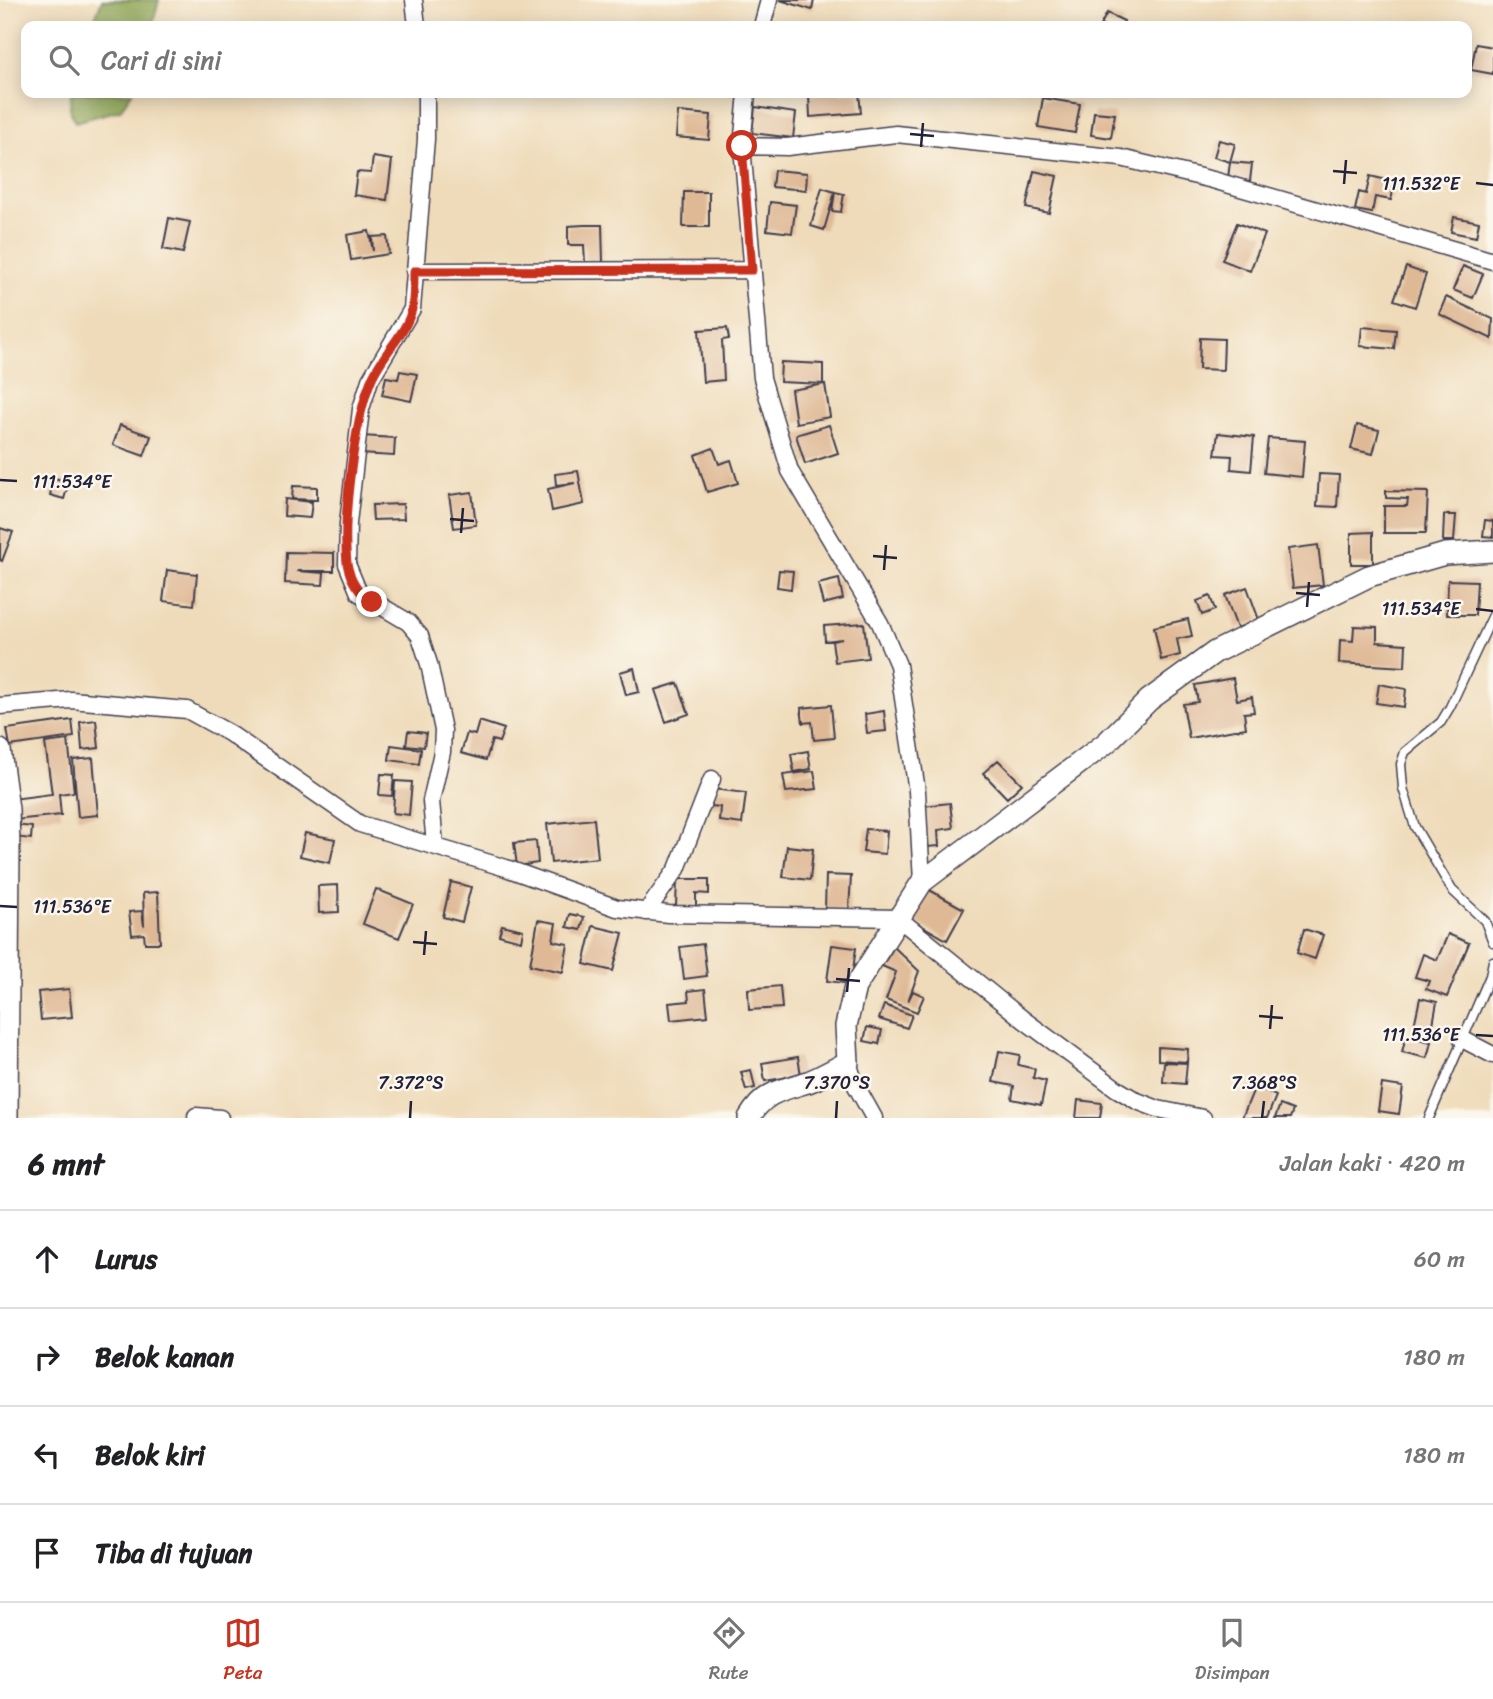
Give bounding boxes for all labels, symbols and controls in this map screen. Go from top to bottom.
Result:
search box [21,21,1472,98]
text: Cari di sini [101,37,222,83]
icon: search [45,41,83,79]
route start [726,130,757,161]
text: 111.532°E [1382,168,1461,200]
text: 111.534°E [33,466,112,498]
route end [356,586,387,617]
text: 111.534°E [1382,593,1461,625]
text: 111.536°E [33,891,112,923]
text: 111.536°E [1382,1019,1461,1051]
text: 7.372°S [378,1067,444,1099]
text: 7.370°S [804,1067,870,1099]
text: 7.368°S [1231,1067,1297,1099]
text: 6 mnt [28,1137,104,1191]
text: Jalan kaki · 420 m [1280,1143,1465,1184]
text: Lurus [95,1236,158,1282]
text: 60 m [1414,1239,1465,1280]
icon: ahead [28,1240,66,1278]
text: Belok kanan [95,1334,234,1380]
text: 180 m [1403,1337,1465,1378]
icon: right [28,1338,66,1376]
text: Belok kiri [95,1432,205,1478]
text: 180 m [1403,1435,1465,1476]
icon: left [28,1436,66,1474]
text: Tiba di tujuan [95,1530,252,1576]
icon: arrive [28,1534,66,1572]
tab: Peta [223,1614,262,1689]
tab: Rute [709,1614,748,1689]
tab: Disimpan [1195,1614,1270,1689]

